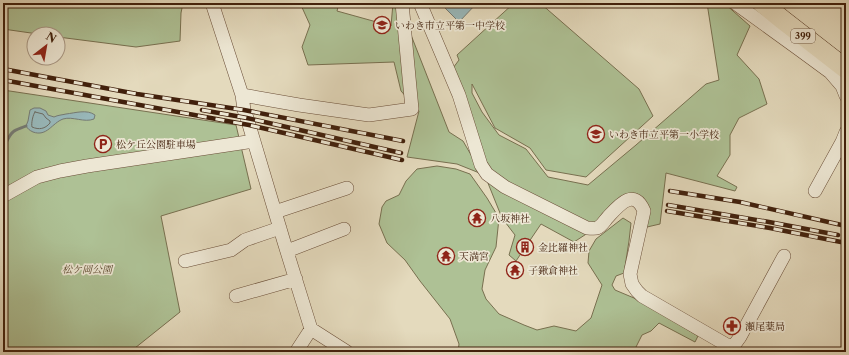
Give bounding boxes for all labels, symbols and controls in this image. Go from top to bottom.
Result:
school or university icon: いわき市立平第一中学校 [372,15,392,35]
place label: いわき市立平第一中学校 [395,19,505,32]
north arrow [26,26,66,66]
text: N [43,29,59,46]
road number: 399 [791,29,815,43]
school or university icon: いわき市立平第一小学校 [586,124,606,144]
place label: いわき市立平第一小学校 [609,128,719,141]
parking icon: 松ケ丘公園駐車場 [93,134,113,154]
place label: 松ケ丘公園駐車場 [116,138,196,151]
temple icon: 八坂神社 [467,208,487,228]
place label: 八坂神社 [490,212,530,225]
building icon: 金比羅神社 [515,237,535,257]
place label: 金比羅神社 [538,241,588,254]
temple icon: 天満宮 [436,246,456,266]
place label: 天満宮 [459,250,489,263]
temple icon: 子鍬倉神社 [505,260,525,280]
park label: 松ケ岡公園 [62,263,114,276]
place label: 子鍬倉神社 [528,264,578,277]
pharmacy icon: 瀬尾薬局 [722,316,742,336]
place label: 瀬尾薬局 [745,320,785,333]

